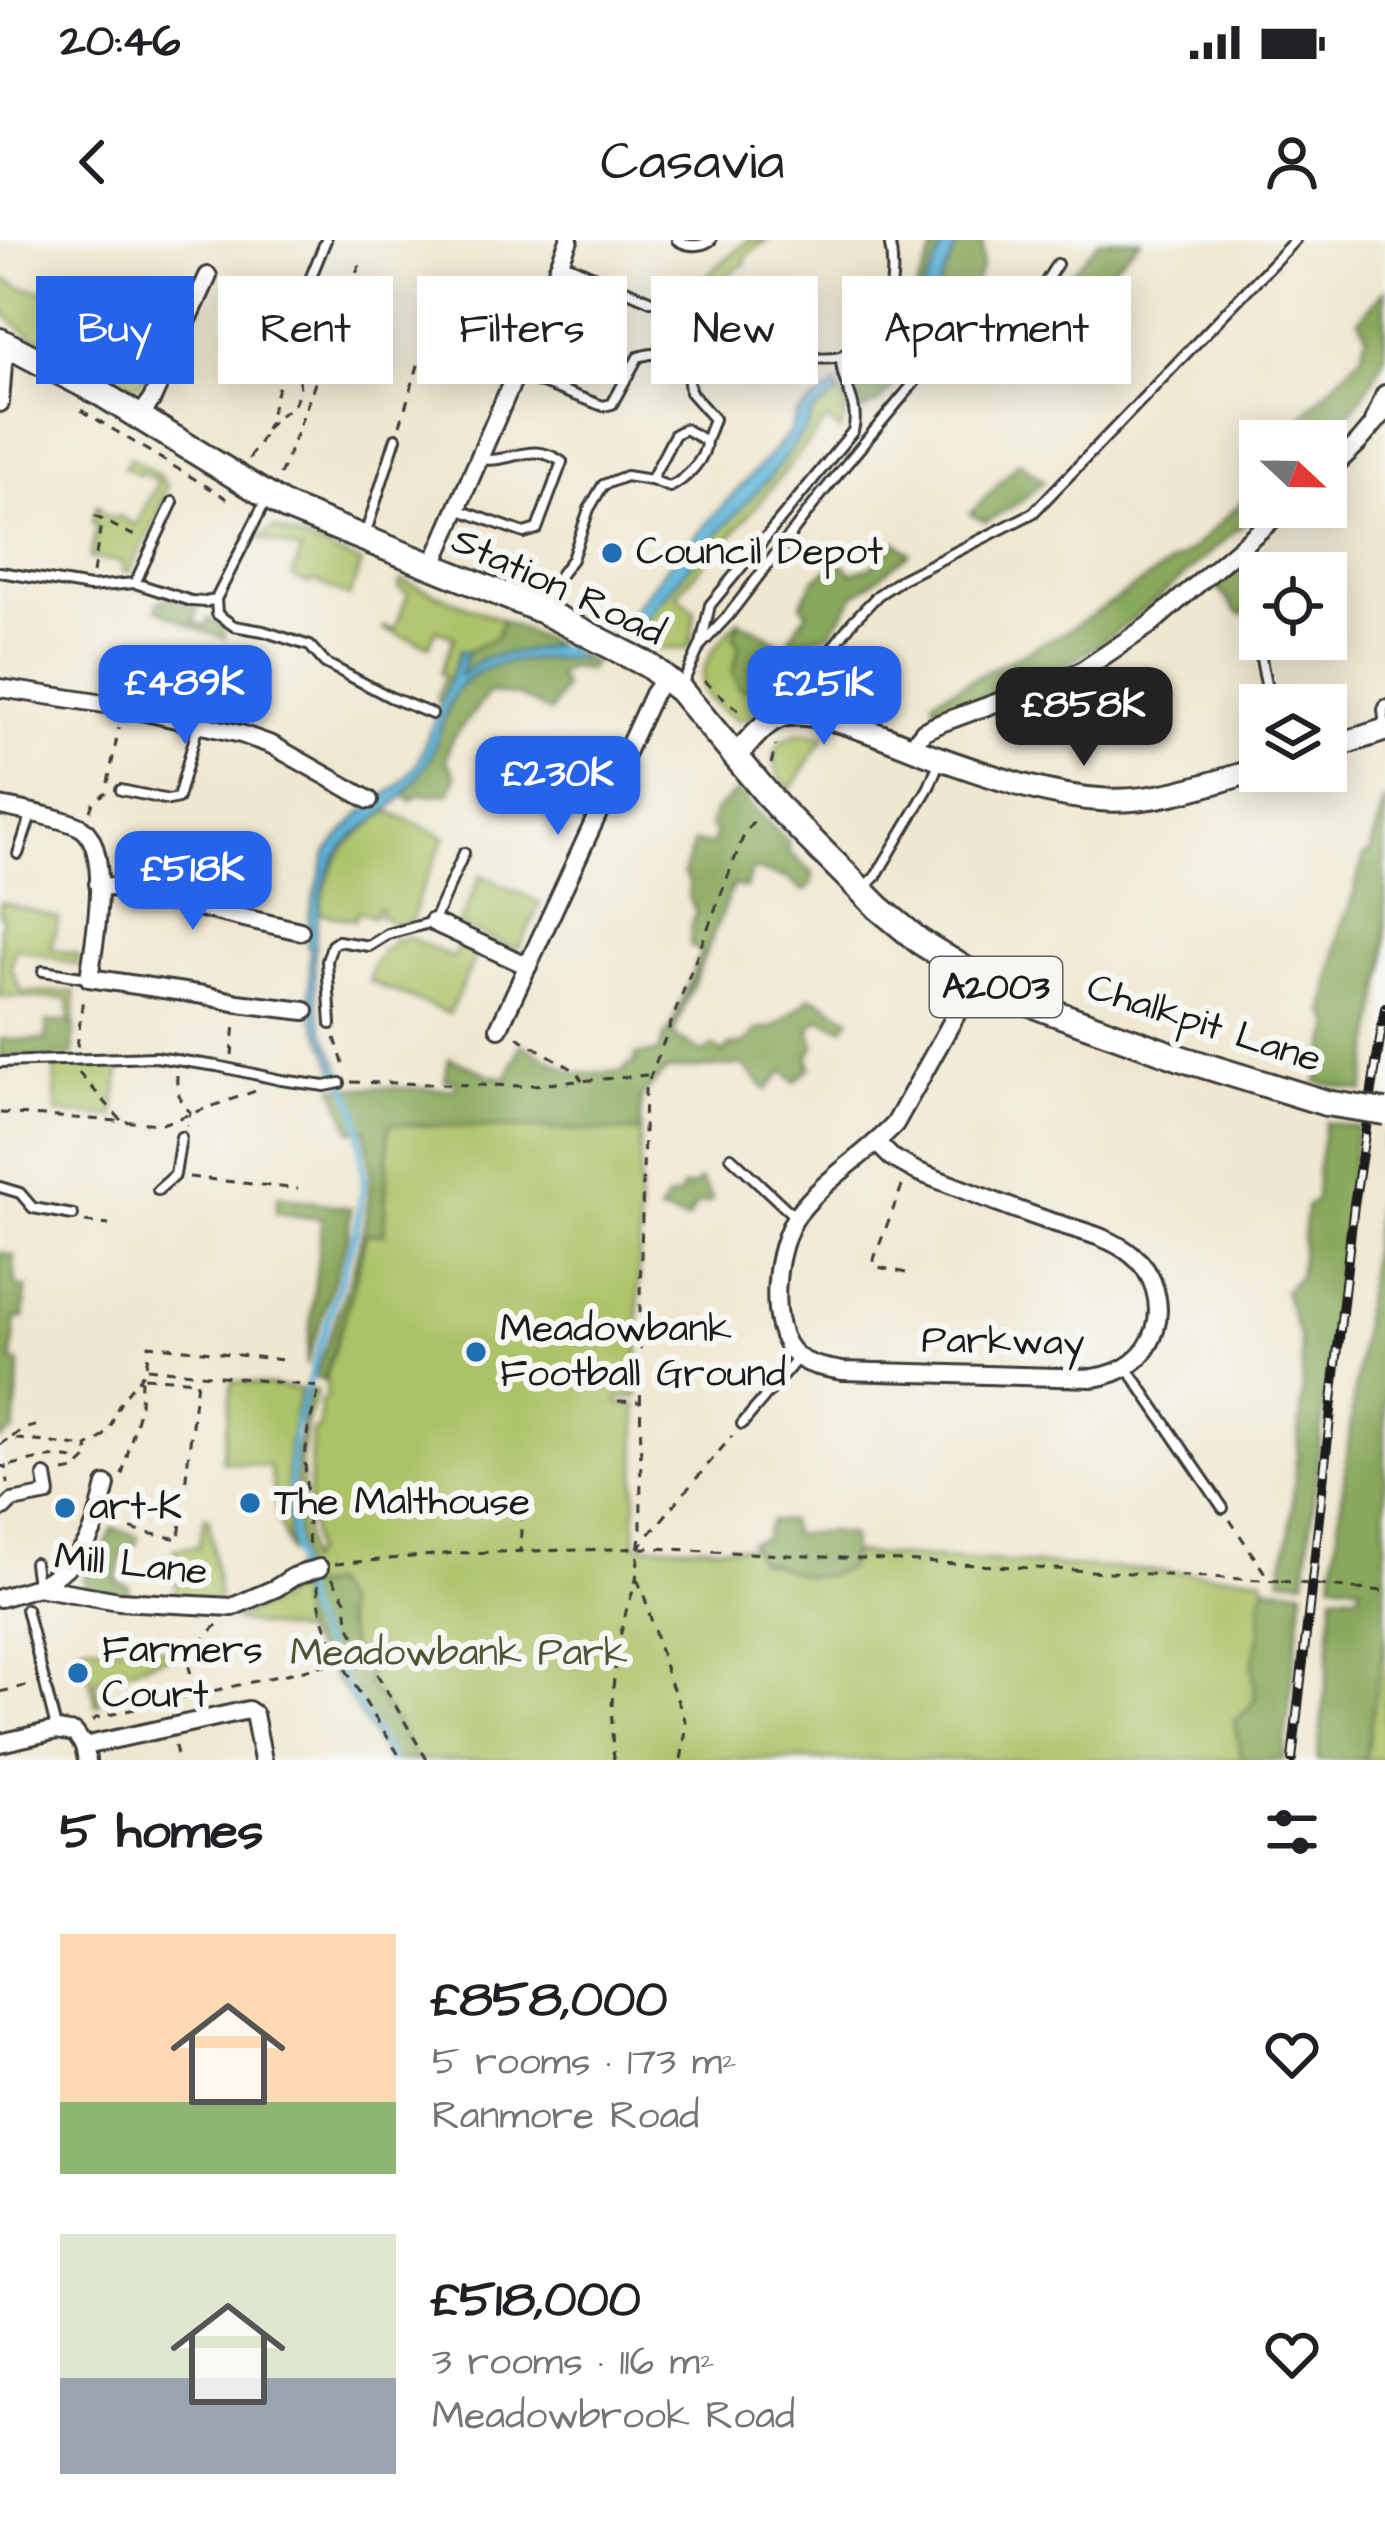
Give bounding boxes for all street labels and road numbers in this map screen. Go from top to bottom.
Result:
street label: Station Road [443,514,673,660]
road number: A2003 [930,957,1062,1017]
street label: Chalkpit Lane [1080,961,1328,1087]
street label: Parkway [921,1314,1085,1371]
street label: Mill Lane [52,1530,210,1600]

